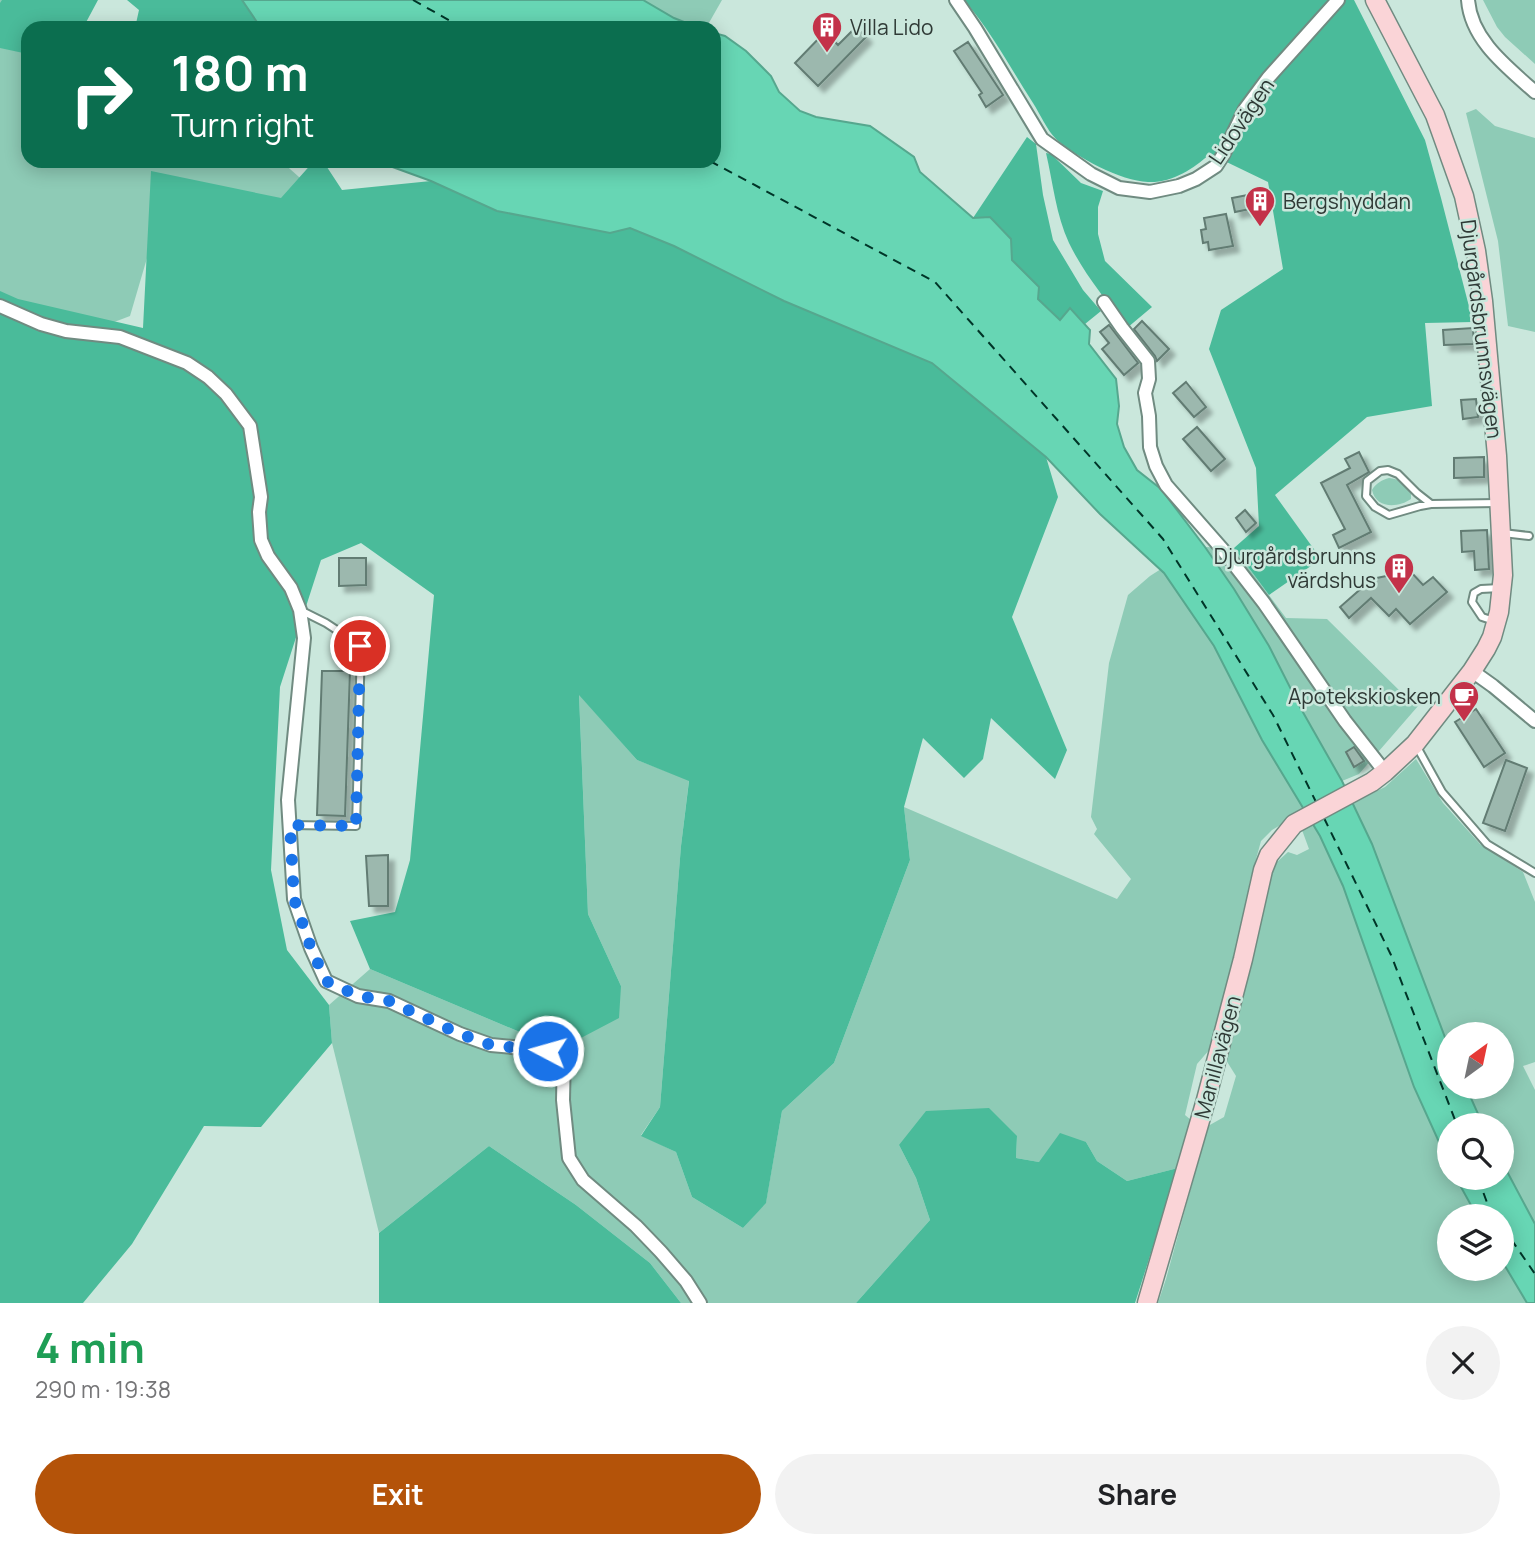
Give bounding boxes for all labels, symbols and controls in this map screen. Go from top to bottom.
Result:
building icon: Villa Lido [810,10,844,54]
place label: Villa Lido [850,13,933,41]
text: 180 m [171,39,309,106]
icon: right [56,49,147,140]
street label: Lidovägen [1202,72,1280,170]
text: Turn right [171,103,314,147]
building icon: Bergshyddan [1243,184,1277,228]
place label: Bergshyddan [1283,187,1411,215]
street label: Djurgårdsbrunnsvägen [1455,218,1509,440]
place label: Djurgårdsbrunns värdshus [1214,542,1376,594]
building icon: Djurgårdsbrunns värdshus [1382,551,1416,595]
pin [330,616,390,676]
icon: arrive [341,627,379,665]
cafe icon: Apotekskiosken [1447,679,1481,723]
place label: Apotekskiosken [1288,682,1441,710]
street label: Manillavägen [1187,992,1247,1122]
position arrow [511,1014,585,1088]
north arrow [1437,1022,1514,1099]
map controls [1437,1022,1514,1281]
button: search [1437,1113,1514,1190]
button: layers [1437,1204,1514,1281]
text: 4 min [35,1318,145,1376]
button: close [1426,1326,1500,1400]
text: 290 m · 19:38 [35,1373,171,1405]
button: Exit [35,1454,761,1534]
button: Share [775,1454,1500,1534]

